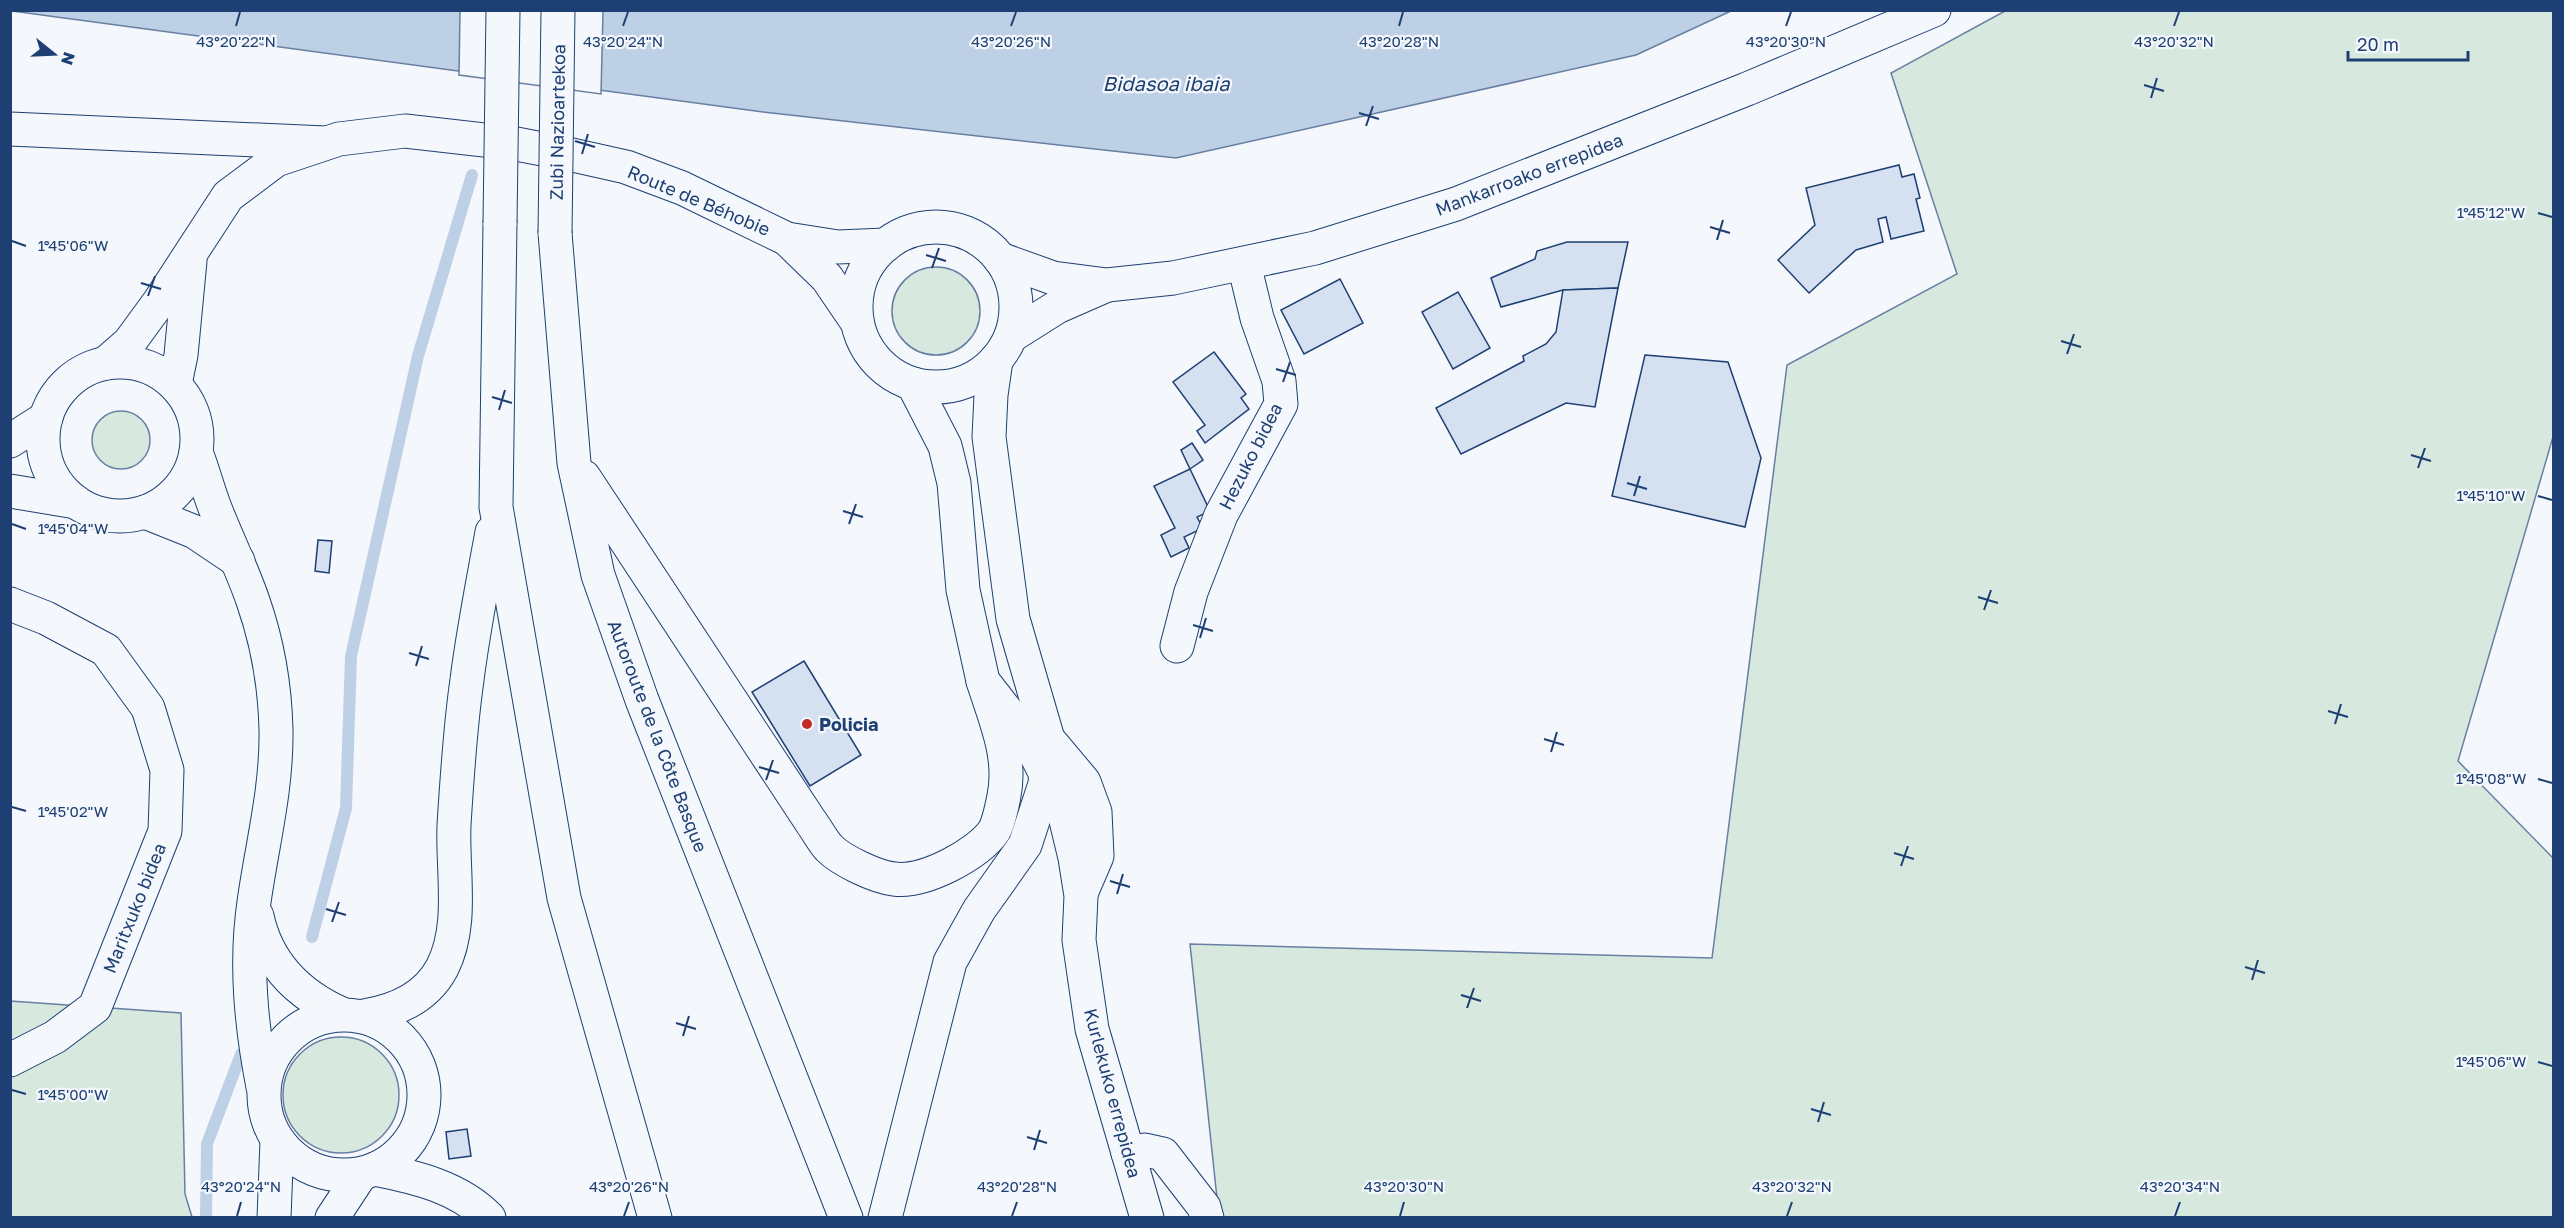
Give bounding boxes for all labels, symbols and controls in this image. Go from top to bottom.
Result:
north arrow [24,24,84,84]
scale bar [2348,24,2468,62]
text: 43°20'22"N [196,32,276,50]
text: 43°20'24"N [583,32,663,50]
text: 43°20'26"N [971,32,1051,50]
text: 43°20'28"N [1359,32,1439,50]
text: 43°20'30"N [1746,32,1826,50]
text: 43°20'32"N [2134,32,2214,50]
text: 20 m [2357,33,2399,55]
street label: Zubi Nazioartekoa [545,44,569,200]
text: N [57,50,80,68]
water label: Bidasoa ibaia [1103,71,1230,95]
street label: Mankarroako errepidea [1432,128,1626,220]
street label: Route de Béhobie [624,160,774,240]
text: 1°45'12"W [2457,203,2525,221]
text: 1°45'06"W [38,236,108,254]
street label: Hezuko bidea [1214,399,1286,513]
text: 1°45'10"W [2457,486,2525,504]
text: 1°45'04"W [38,519,108,537]
street label: Autoroute de la Côte Basque [603,617,713,855]
place label: Policia [819,713,878,735]
marker: Policia [800,717,814,731]
text: 1°45'08"W [2456,769,2526,787]
text: 1°45'02"W [38,802,108,820]
street label: Maritxuko bidea [98,840,170,976]
street label: Kurlekuko errepidea [1080,1006,1146,1180]
text: 1°45'06"W [2456,1052,2526,1070]
text: 1°45'00"W [38,1085,108,1103]
text: 43°20'24"N [201,1177,281,1195]
text: 43°20'26"N [589,1177,669,1195]
text: 43°20'28"N [977,1177,1057,1195]
text: 43°20'30"N [1364,1177,1444,1195]
text: 43°20'32"N [1752,1177,1832,1195]
text: 43°20'34"N [2140,1177,2220,1195]

